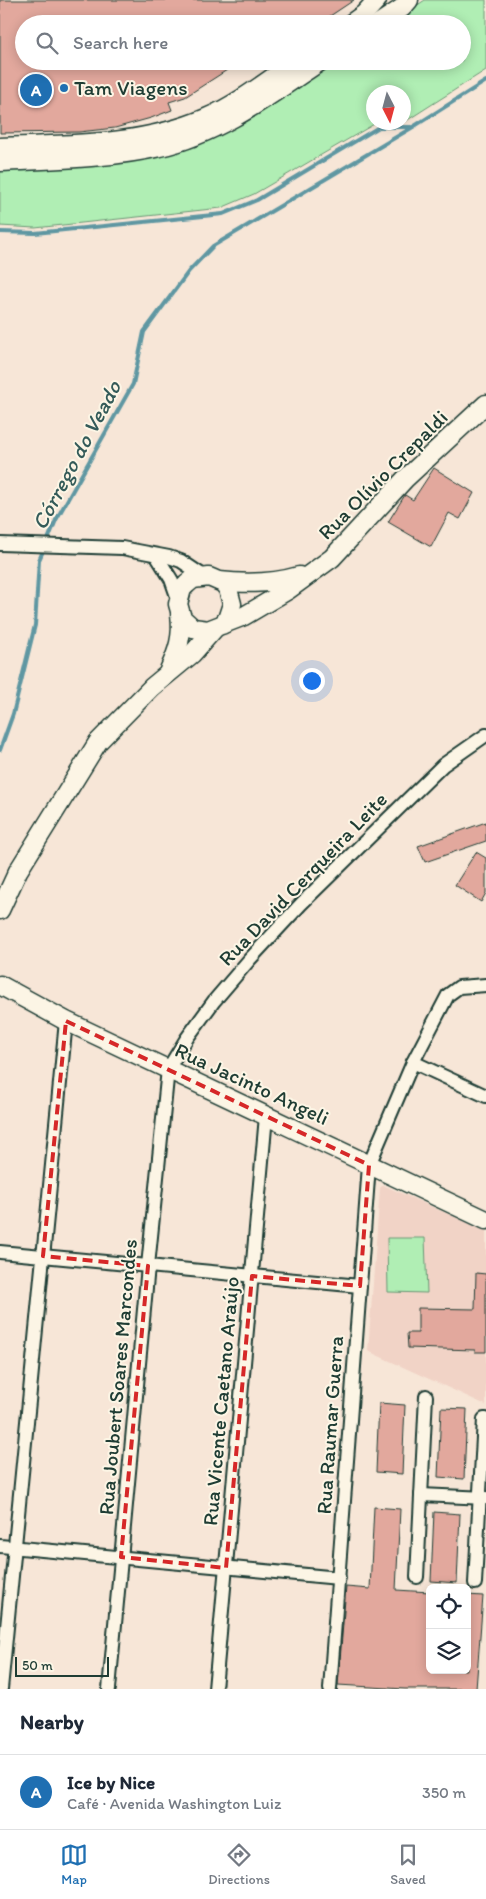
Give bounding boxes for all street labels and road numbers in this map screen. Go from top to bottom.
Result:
street label: Rua Olívio Crepaldi [313,405,453,545]
street label: Rua David Cerqueira Leite [213,787,392,971]
street label: Rua Jacinto Angeli [171,1037,333,1130]
street label: Rua Joubert Soares Marcondes [93,1238,142,1516]
street label: Rua Vicente Caetano Araújo [197,1275,244,1527]
street label: Rua Raumar Guerra [311,1335,348,1515]

